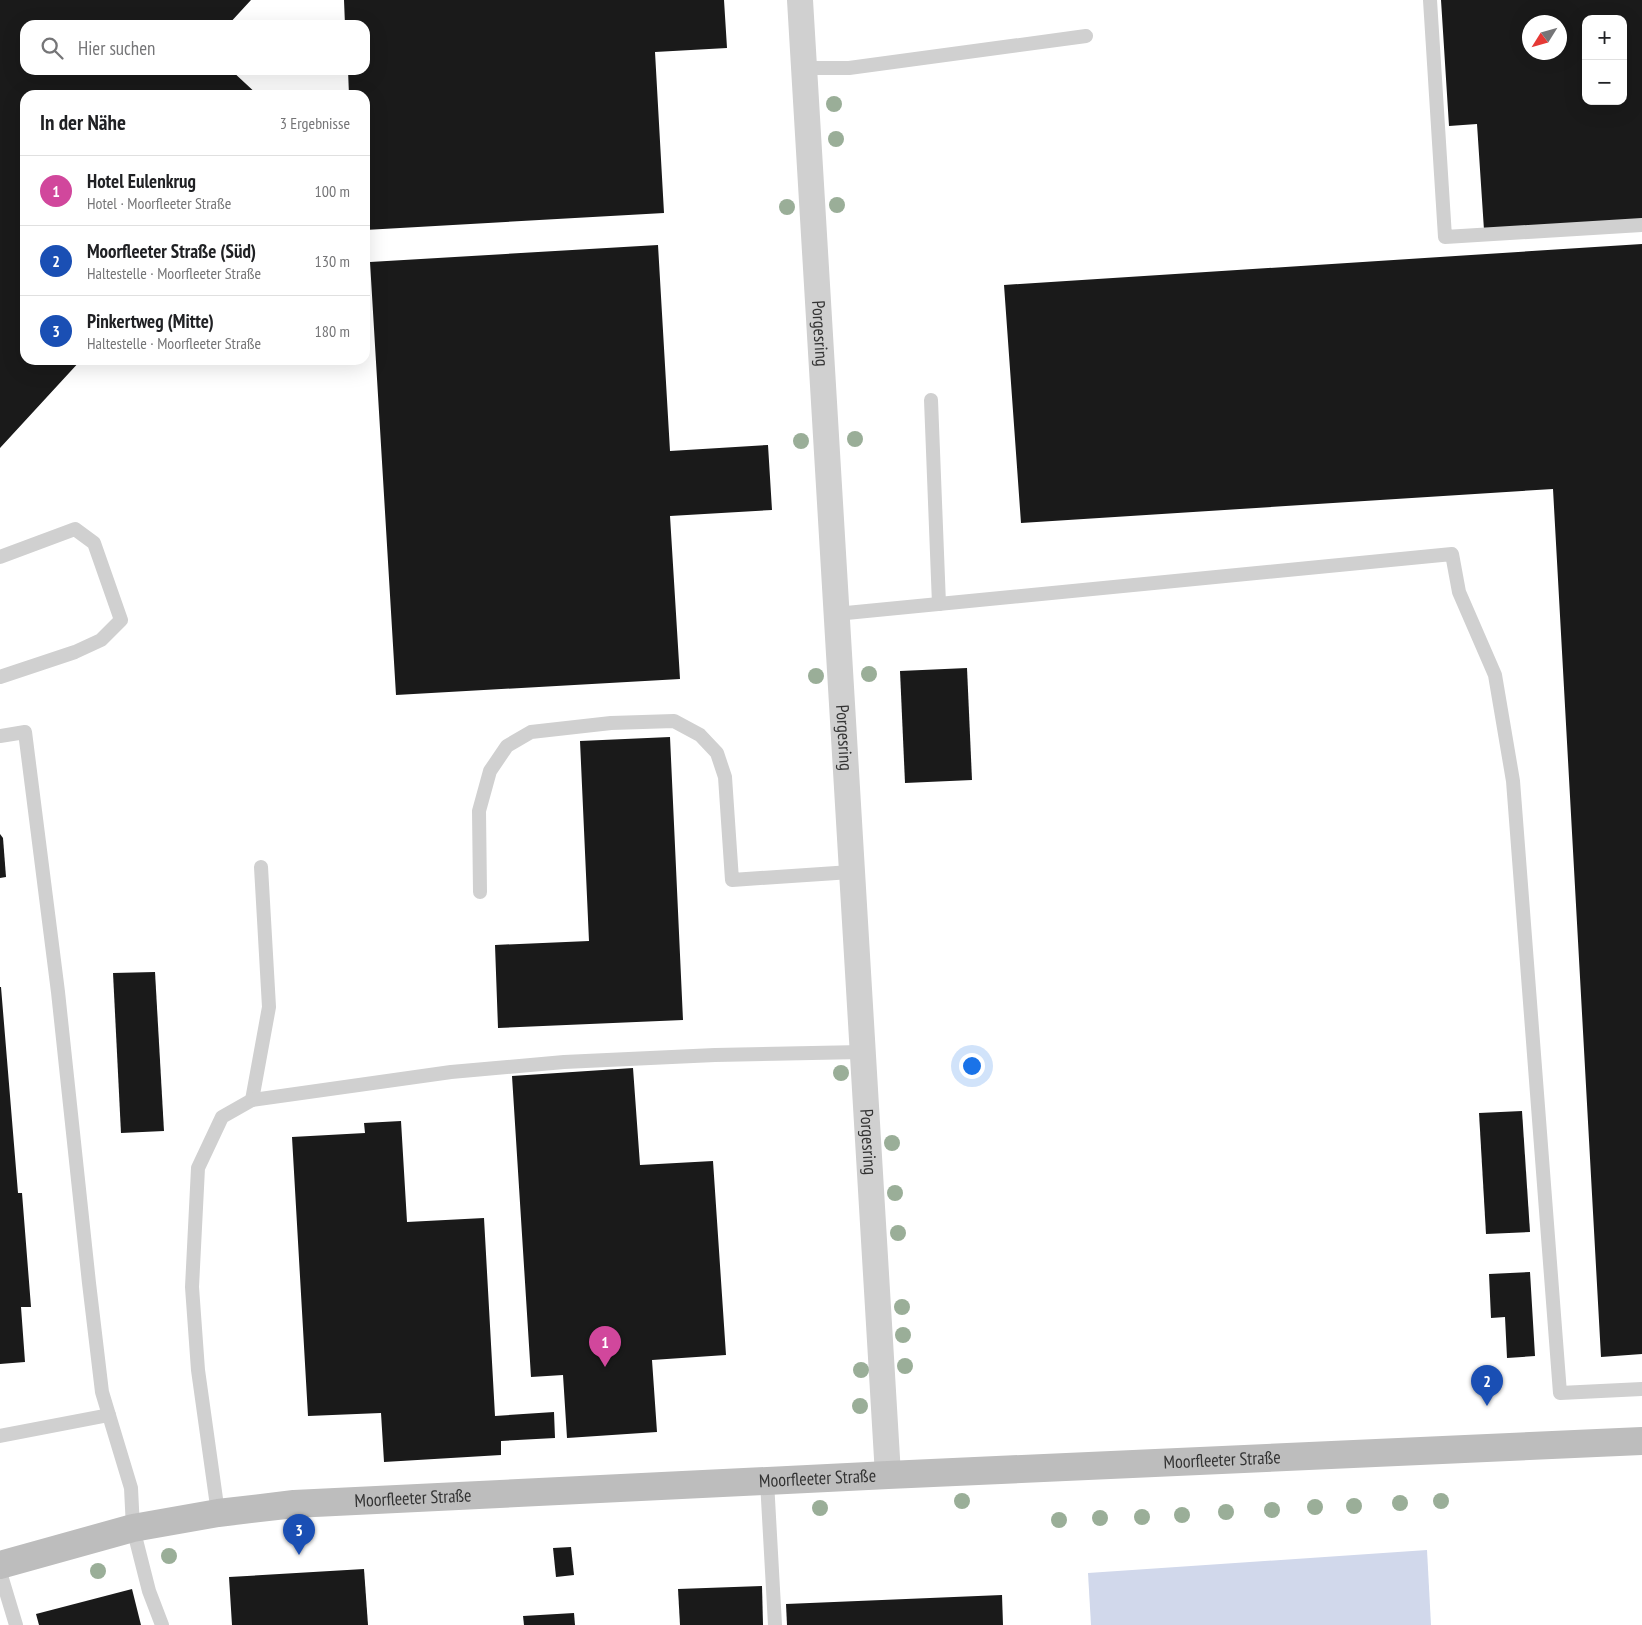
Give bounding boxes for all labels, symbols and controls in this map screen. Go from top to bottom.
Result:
north arrow [1522,15,1567,60]
map controls [1582,15,1627,105]
button: + [1582,15,1627,60]
search box [20,20,370,75]
icon: search [38,34,66,62]
text: Hier suchen [78,36,155,60]
button: − [1582,60,1627,105]
text: In der Nähe [40,109,126,136]
text: 3 Ergebnisse [280,113,350,133]
text: Hotel Eulenkrug [87,169,196,193]
text: 1 [52,181,60,201]
text: 100 m [315,181,350,201]
text: Hotel · Moorfleeter Straße [87,193,231,213]
text: Moorfleeter Straße (Süd) [87,239,256,263]
text: 2 [52,251,60,271]
text: 130 m [315,251,350,271]
text: Haltestelle · Moorfleeter Straße [87,263,261,283]
street label: Porgesring [807,300,834,367]
text: Pinkertweg (Mitte) [87,309,214,333]
text: 3 [52,321,60,341]
text: 180 m [315,321,350,341]
text: Haltestelle · Moorfleeter Straße [87,333,261,353]
street label: Porgesring [831,704,858,771]
your location [959,1053,985,1079]
street label: Porgesring [855,1108,882,1176]
pin: 1 [589,1326,621,1367]
pin: 2 [1471,1365,1503,1406]
street label: Moorfleeter Straße [1163,1445,1281,1474]
street label: Moorfleeter Straße [758,1464,877,1492]
street label: Moorfleeter Straße [354,1483,472,1512]
pin: 3 [283,1514,315,1555]

